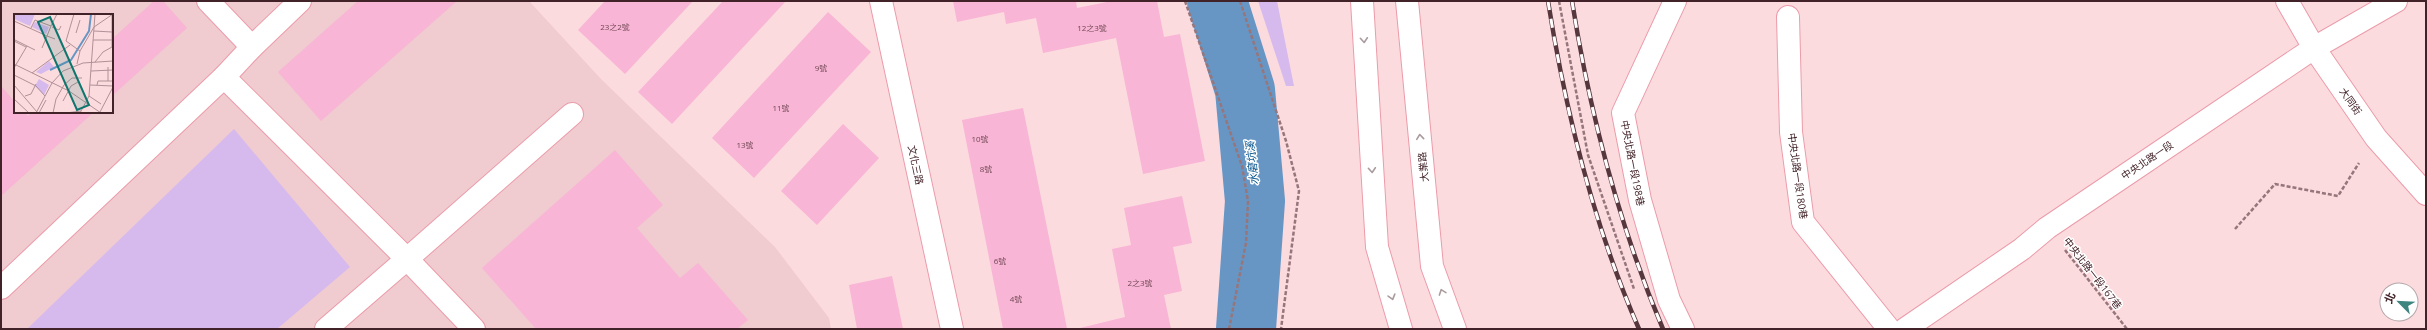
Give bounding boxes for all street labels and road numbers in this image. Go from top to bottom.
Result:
street label: 大同街 [2337,85,2365,117]
street label: 中央北路一段198巷 [1618,119,1648,207]
street label: 中央北路一段180巷 [1785,132,1811,220]
street label: 中央北路一段 [2118,137,2176,183]
street label: 文化三路 [905,144,927,186]
street label: 大業路 [1414,151,1432,183]
street label: 中央北路一段167巷 [2061,234,2125,312]

